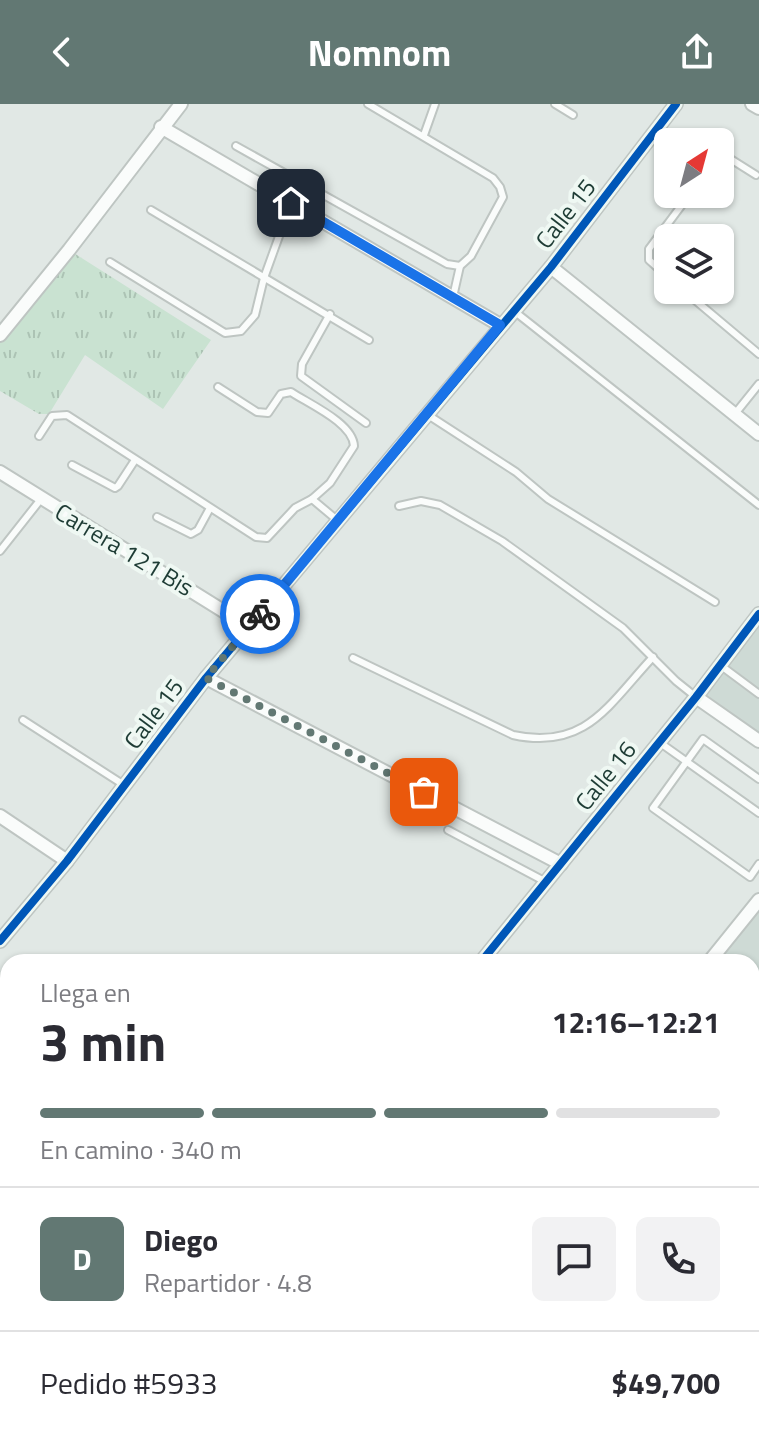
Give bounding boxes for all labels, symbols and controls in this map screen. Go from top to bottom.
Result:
text: Nomnom [308,25,451,80]
icon: back [40,30,84,74]
icon: share [675,30,719,74]
north arrow [654,128,734,208]
map controls [654,128,734,304]
pin [257,169,325,237]
street label: Calle 15 [526,171,604,256]
icon: home [269,181,313,225]
button: layers [654,224,734,304]
street label: Carrera 121 Bis [48,494,201,605]
courier [220,574,300,654]
icon: bike [238,592,282,636]
street label: Calle 15 [115,670,192,756]
street label: Calle 16 [566,733,645,818]
pin [390,758,458,826]
icon: bag [402,770,446,814]
text: Llega en [40,973,131,1012]
text: 12:16–12:21 [552,999,720,1045]
text: 3 min [40,1002,166,1081]
text: En camino · 340 m [40,1130,242,1169]
text: Diego [144,1217,218,1263]
button: chat [532,1217,616,1301]
button: phone [636,1217,720,1301]
text: D [72,1236,92,1282]
text: Repartidor · 4.8 [144,1263,312,1302]
text: Pedido #5933 [40,1360,218,1406]
text: $49,700 [611,1360,720,1406]

